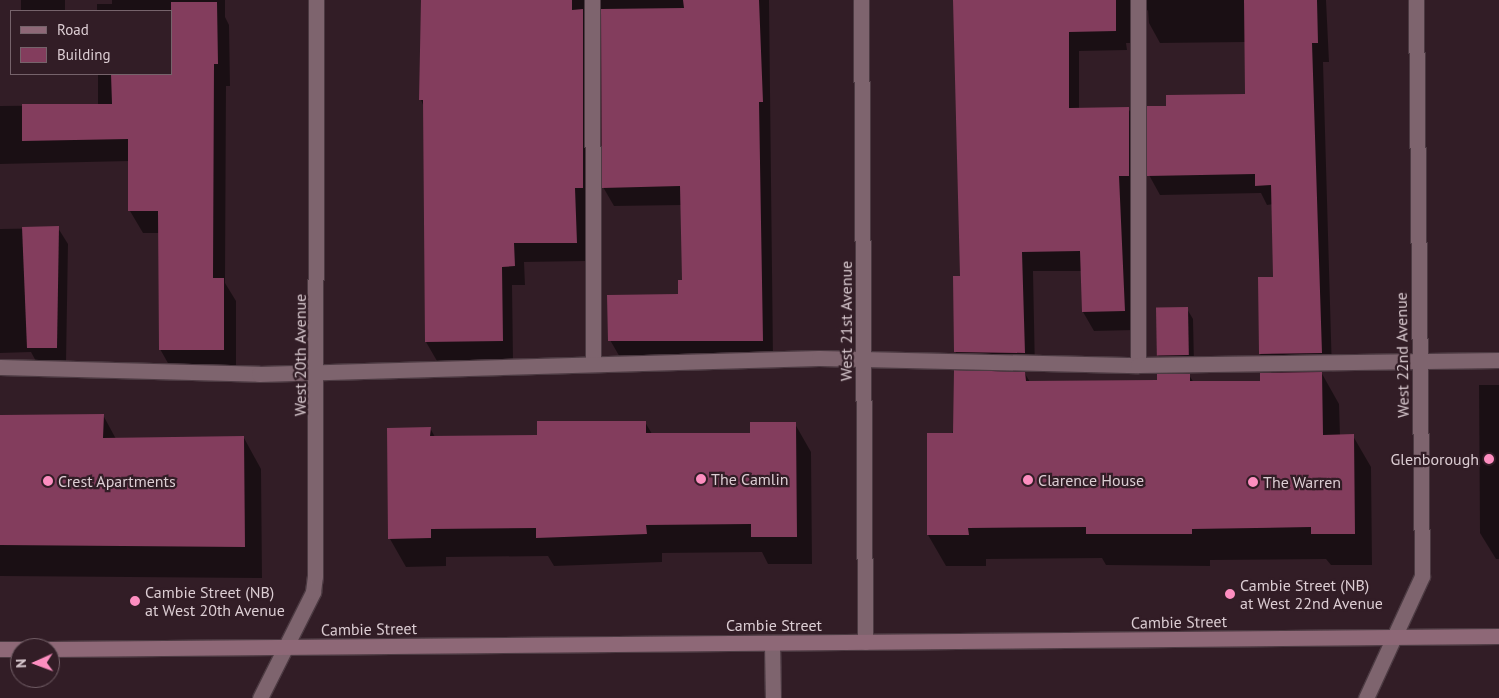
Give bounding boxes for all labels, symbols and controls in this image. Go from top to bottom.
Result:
legend [10,10,172,75]
text: Road [57,20,89,39]
text: Building [57,45,111,64]
street label: West 21st Avenue [836,261,856,381]
street label: West 22nd Avenue [1391,292,1413,418]
street label: West 20th Avenue [290,294,310,416]
place label: Glenborough [1390,449,1479,469]
marker: Glenborough [1483,453,1495,465]
place label: The Camlin [711,469,789,489]
place label: Clarence House [1038,470,1144,490]
place label: Crest Apartments [58,471,176,491]
place label: The Warren [1263,472,1341,492]
marker: The Camlin [695,473,707,485]
marker: Clarence House [1022,474,1034,486]
marker: Crest Apartments [42,475,54,487]
marker: The Warren [1247,476,1259,488]
place label: Cambie Street (NB) at West 22nd Avenue [1240,575,1384,613]
place label: Cambie Street (NB) at West 20th Avenue [145,582,286,620]
marker: Cambie Street (NB) at West 22nd Avenue [1224,588,1236,600]
marker: Cambie Street (NB) at West 20th Avenue [129,595,141,607]
street label: Cambie Street [1131,612,1227,632]
street label: Cambie Street [726,615,822,635]
street label: Cambie Street [321,619,417,639]
north arrow [10,638,60,688]
text: N [12,659,30,668]

